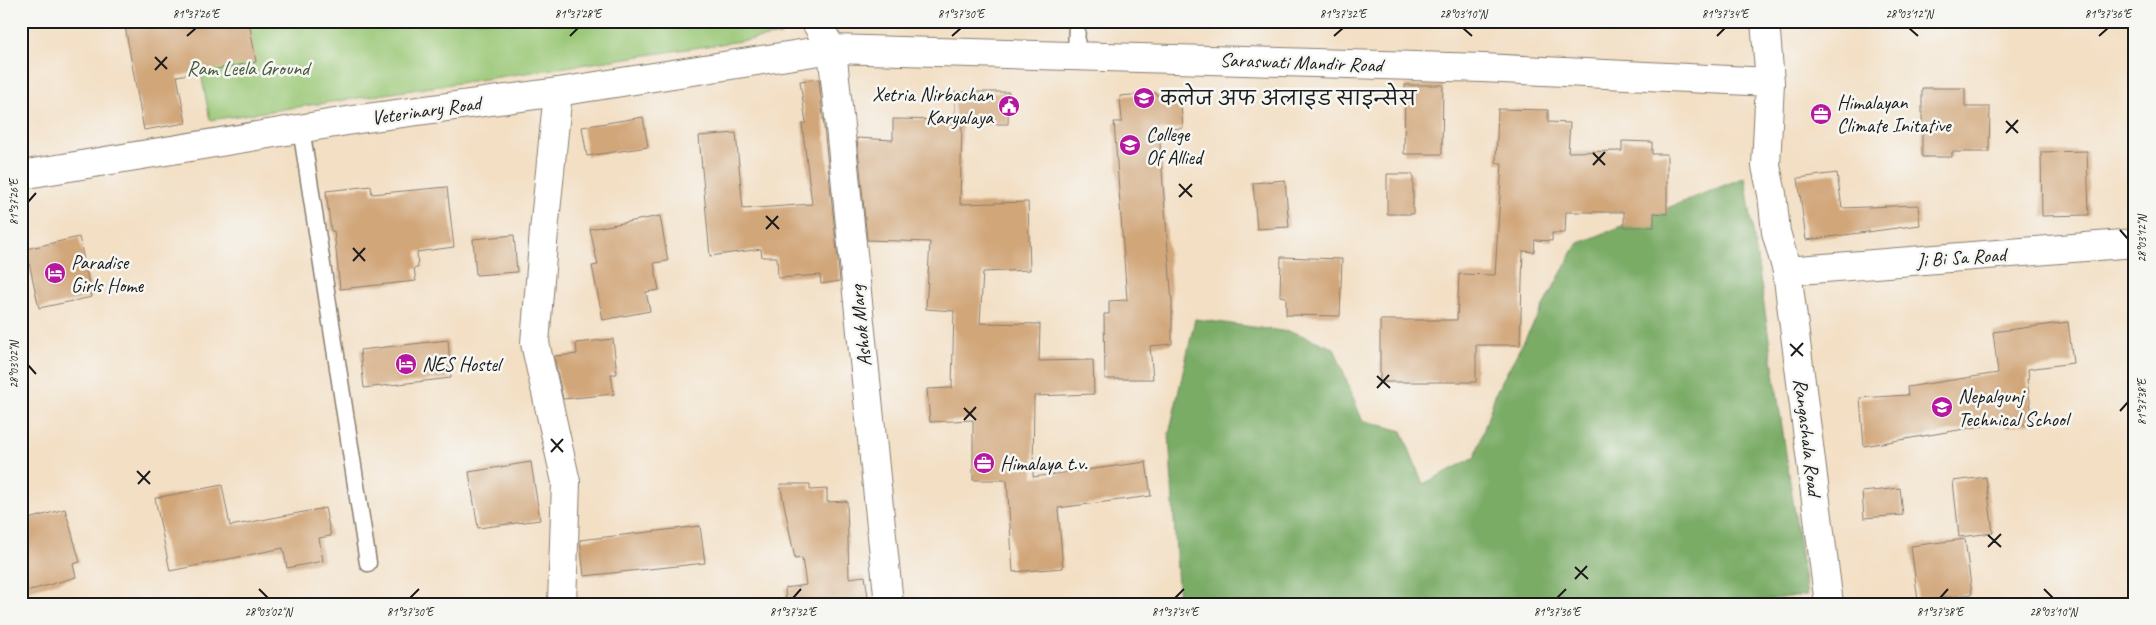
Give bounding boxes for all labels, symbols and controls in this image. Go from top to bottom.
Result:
text: 81°37'26"E [173,6,221,22]
text: 81°37'28"E [555,6,603,22]
text: 81°37'30"E [938,6,986,22]
text: 81°37'32"E [1320,6,1368,22]
text: 28°03'10"N [1439,6,1488,22]
text: 81°37'34"E [1702,6,1750,22]
text: 28°03'12"N [1885,6,1934,22]
text: 81°37'36"E [2085,6,2133,22]
street label: Saraswati Mandir Road [1219,47,1386,78]
park label: Ram Leela Ground [187,56,312,81]
place label: Xetria Nirbachan Karyalaya [872,82,994,130]
place label: कलेज अफ अलाइड साइन्सेस [1160,82,1418,111]
school or university icon: कलेज अफ अलाइड साइन्सेस [1132,86,1156,110]
street label: Veterinary Road [370,90,485,131]
place label: Himalayan Climate Initative [1837,90,1952,138]
public building icon: Xetria Nirbachan Karyalaya [997,94,1021,118]
office icon: Himalayan Climate Initative [1809,102,1833,126]
place label: College Of Allied [1146,122,1205,170]
school or university icon: College Of Allied [1118,133,1142,157]
text: 81°37'26"E [6,177,22,225]
text: 28°03'12"N [2134,214,2150,263]
street label: Ji Bi Sa Road [1915,242,2010,273]
place label: Paradise Girls Home [71,250,144,298]
hotel icon: Paradise Girls Home [43,261,67,285]
street label: Ashok Marg [844,282,877,368]
text: 28°03'02"N [6,340,22,389]
hotel icon: NES Hostel [394,352,418,376]
place label: NES Hostel [422,352,504,377]
street label: Rangashala Road [1788,377,1828,500]
text: 81°37'38"E [2134,377,2150,425]
place label: Nepalgunj Technical School [1958,384,2072,432]
school or university icon: Nepalgunj Technical School [1930,395,1954,419]
office icon: Himalaya t.v. [972,451,996,475]
place label: Himalaya t.v. [1000,451,1088,476]
text: 28°03'02"N [244,604,293,620]
text: 81°37'30"E [387,604,435,620]
text: 81°37'32"E [770,604,818,620]
text: 81°37'34"E [1152,604,1200,620]
text: 81°37'36"E [1534,604,1582,620]
text: 81°37'38"E [1917,604,1965,620]
text: 28°03'10"N [2029,604,2078,620]

